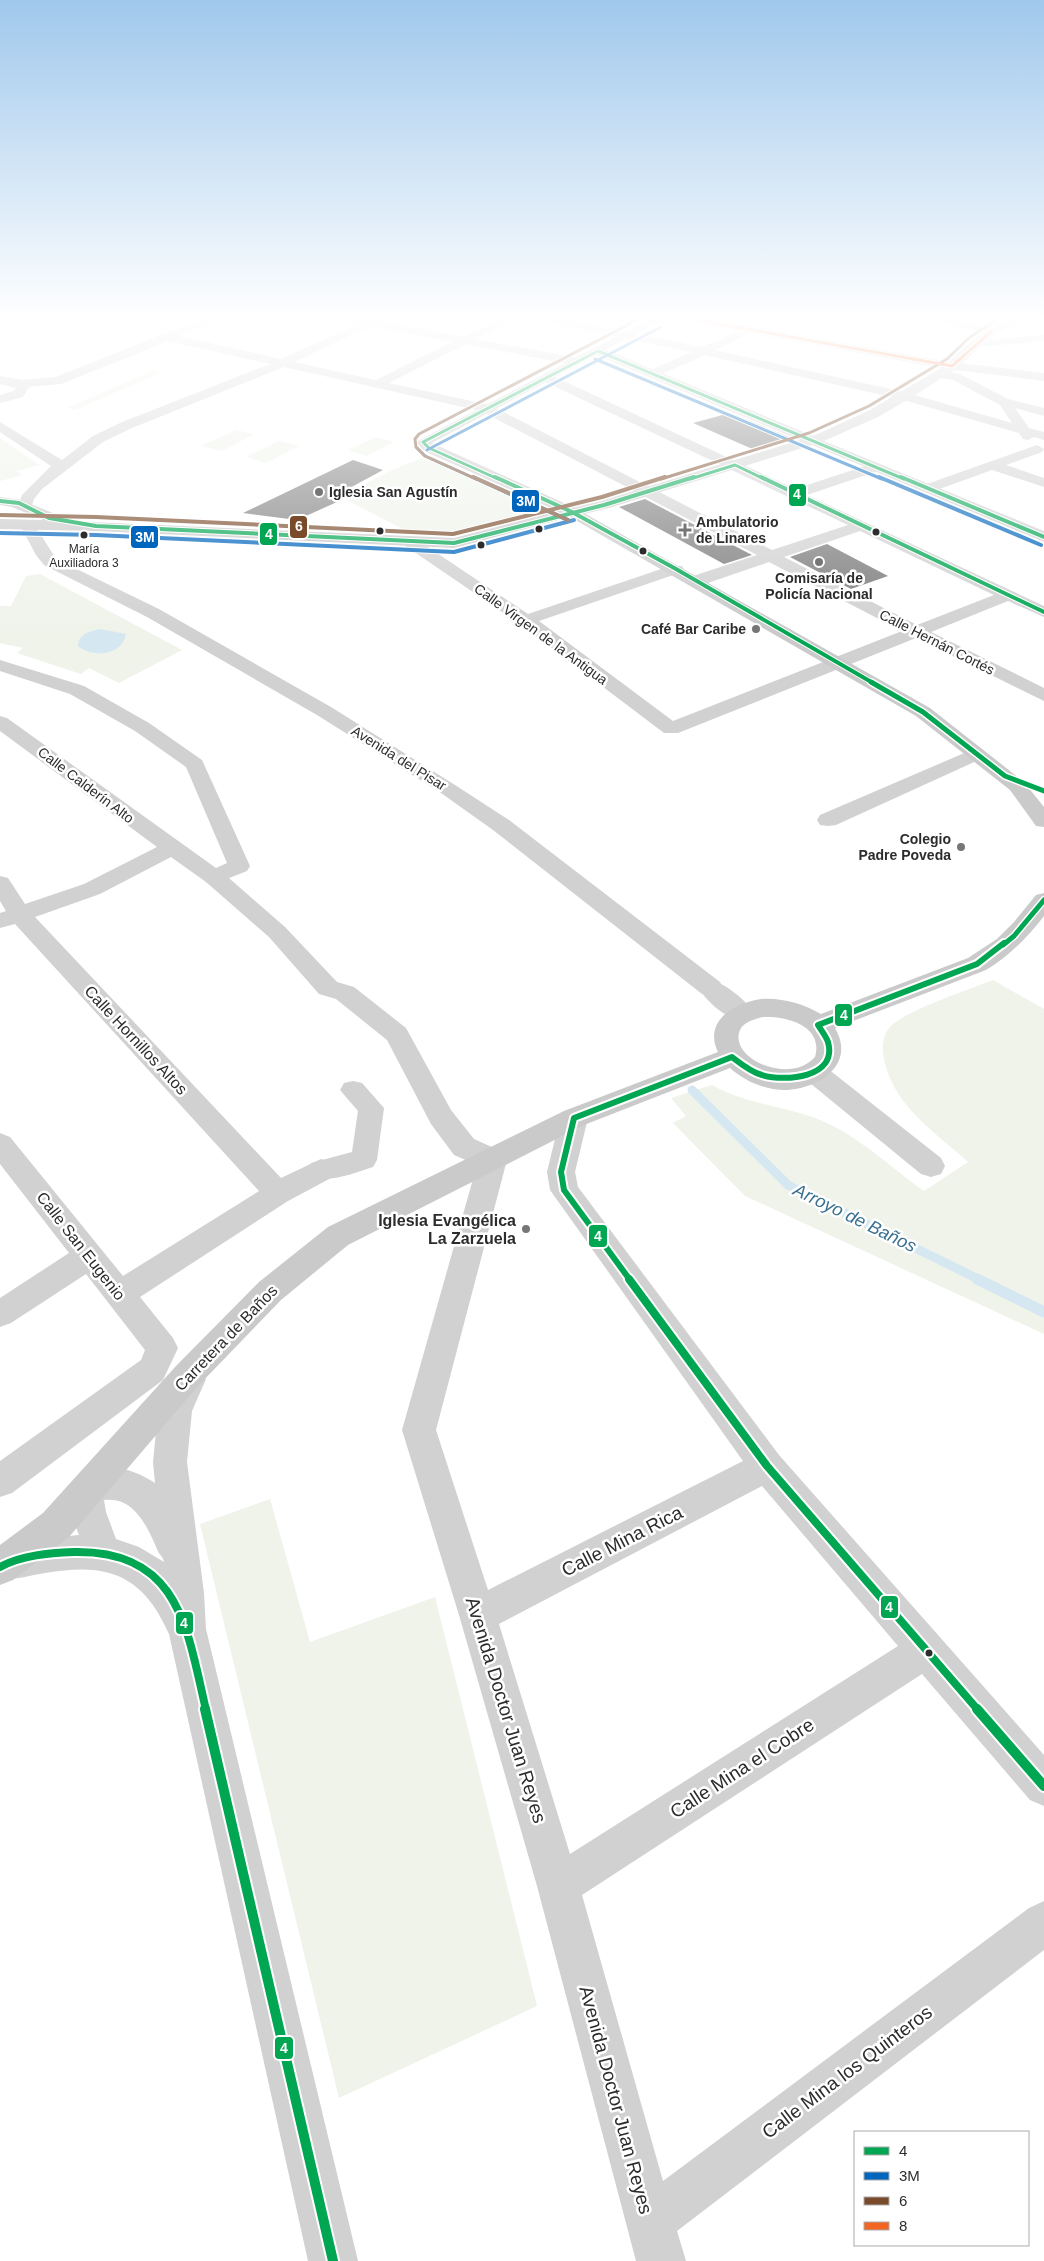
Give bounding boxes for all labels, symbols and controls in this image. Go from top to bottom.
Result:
line badge: 4 [788,483,807,507]
place label: Iglesia San Agustín [329,484,458,500]
marker: Iglesia San Agustín [313,486,325,498]
text: 4 [793,486,801,502]
line badge: 3M [511,489,540,513]
text: 3M [516,493,536,509]
place label: Ambulatorio de Linares [696,514,778,546]
line badge: 6 [289,515,308,539]
text: 6 [295,518,303,534]
line badge: 4 [259,522,278,546]
marker: Ambulatorio de Linares [678,523,692,537]
unlabelled marker [534,524,544,534]
line badge: 3M [130,525,159,549]
text: 4 [265,526,273,542]
unlabelled marker [375,526,385,536]
unlabelled marker [871,527,881,537]
text: 3M [135,529,155,545]
marker: María Auxiliadora 3 [79,530,89,540]
unlabelled marker [476,540,486,550]
place label: María Auxiliadora 3 [49,542,119,570]
unlabelled marker [638,546,648,556]
marker: Comisaría de Policía Nacional [813,556,825,568]
place label: Comisaría de Policía Nacional [765,570,873,602]
street label: Calle Virgen de la Antigua [471,580,611,688]
street label: Calle Hernán Cortés [877,606,997,678]
place label: Café Bar Caribe [641,621,746,637]
marker: Café Bar Caribe [750,623,762,635]
street label: Avenida del Pisar [349,722,450,794]
street label: Calle Calderín Alto [35,744,137,826]
place label: Colegio Padre Poveda [858,831,951,863]
marker: Colegio Padre Poveda [955,841,967,853]
street label: Calle Hornillos Altos [81,982,191,1098]
line badge: 4 [834,1003,853,1027]
text: 4 [840,1007,848,1023]
water label: Arroyo de Baños [789,1179,920,1256]
street label: Calle San Eugenio [33,1189,129,1304]
place label: Iglesia Evangélica La Zarzuela [378,1212,516,1247]
marker: Iglesia Evangélica La Zarzuela [520,1223,532,1235]
line badge: 4 [588,1224,608,1248]
text: 4 [594,1228,602,1244]
street label: Carretera de Baños [171,1282,281,1394]
street label: Calle Mina Rica [558,1501,686,1581]
street label: Avenida Doctor Juan Reyes [462,1594,550,1826]
line badge: 4 [880,1595,899,1619]
text: 4 [885,1599,893,1615]
line badge: 4 [175,1611,194,1635]
text: 4 [180,1615,188,1631]
unlabelled marker [924,1648,934,1658]
street label: Calle Mina el Cobre [666,1714,818,1822]
street label: Avenida Doctor Juan Reyes [575,1984,657,2216]
street label: Calle Mina los Quinteros [758,2001,936,2143]
line badge: 4 [274,2036,294,2060]
text: 4 [280,2040,288,2056]
legend [854,2131,1029,2246]
text: 4 [899,2142,907,2159]
text: 3M [899,2167,920,2184]
text: 6 [899,2192,907,2209]
text: 8 [899,2217,907,2234]

